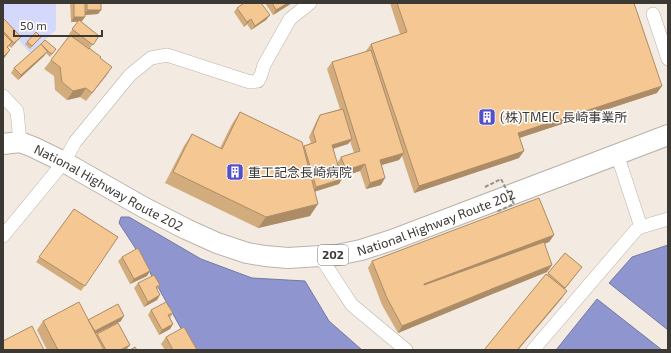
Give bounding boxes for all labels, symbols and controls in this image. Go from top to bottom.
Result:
scale bar [14,12,102,38]
text: 50 m [20,18,47,32]
building icon: (株)TMEIC 長崎事業所 [477,107,497,127]
place label: (株)TMEIC 長崎事業所 [500,109,627,125]
street label: National Highway Route 202 [32,141,186,234]
building icon: 重工記念長崎病院 [225,162,245,182]
place label: 重工記念長崎病院 [248,164,352,180]
street label: National Highway Route 202 [355,186,517,259]
road number: 202 [318,245,348,265]

